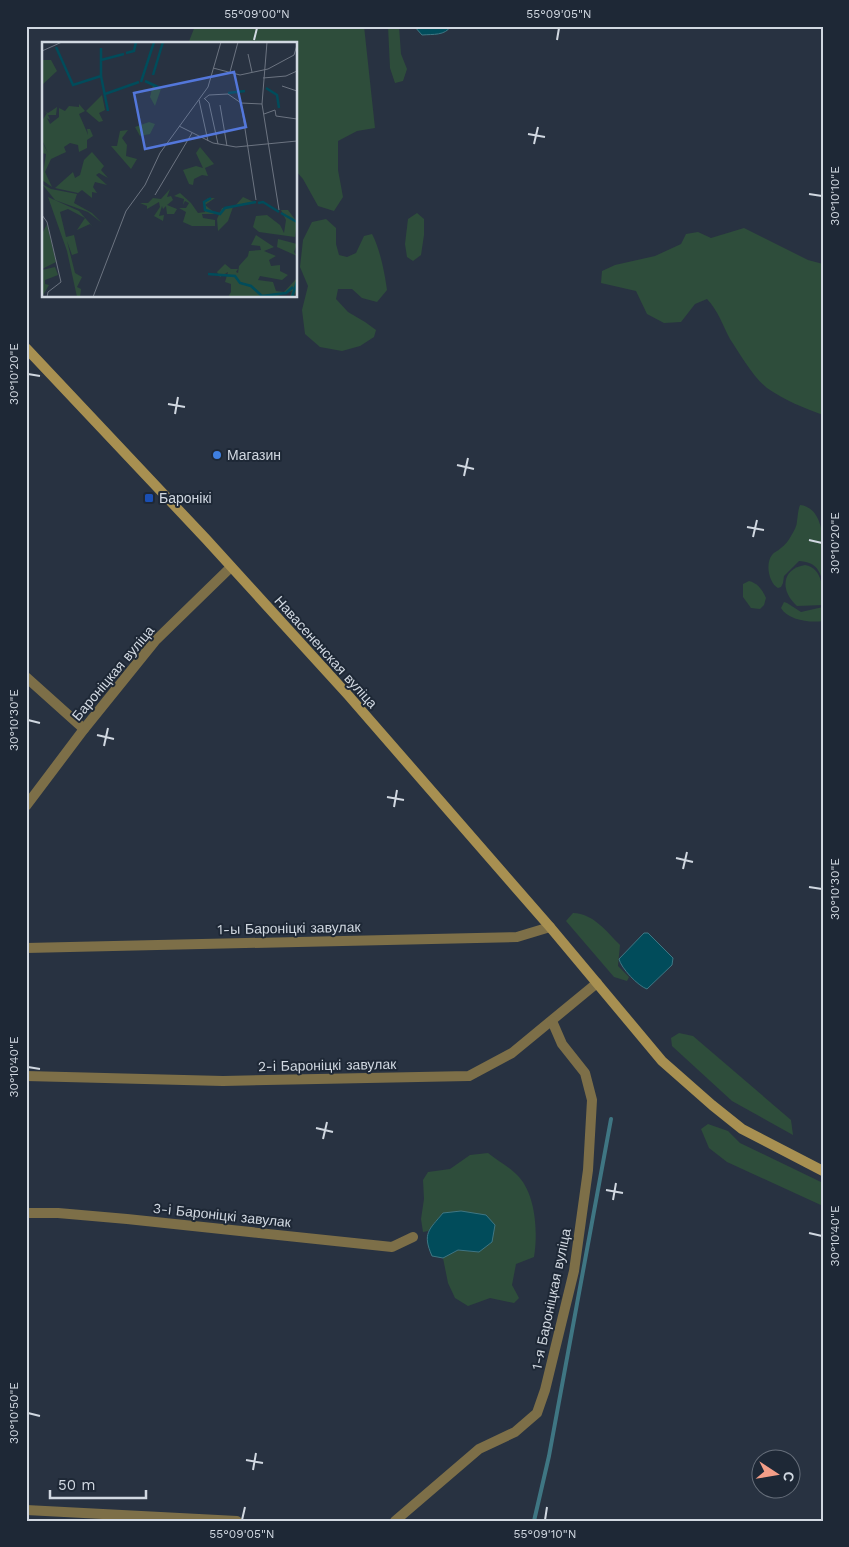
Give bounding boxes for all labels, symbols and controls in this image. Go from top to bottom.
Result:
text: 55°09'00"N [224,7,290,21]
text: 55°09'05"N [526,7,592,21]
inset map [42,42,298,298]
text: 30°10'10"E [828,166,842,226]
text: 30°10'20"E [7,343,21,405]
place label: Магазин [227,447,281,463]
marker: Магазин [211,449,223,461]
place label: Баронікі [159,490,212,506]
marker: Баронікі [143,492,155,504]
text: 30°10'20"E [828,512,842,574]
street label: Навасененская вуліца [271,593,381,712]
street label: Бароніцкая вуліца [69,622,157,724]
text: 30°10'30"E [7,689,21,751]
text: 30°10'30"E [828,858,842,920]
street label: 1-ы Бароніцкі завулак [217,919,361,937]
text: 30°10'40"E [7,1036,21,1098]
street label: 2-і Бароніцкі завулак [258,1056,397,1074]
street label: 3-і Бароніцкі завулак [152,1200,293,1230]
text: 30°10'40"E [828,1205,842,1267]
street label: 1-я Бароніцкая вуліца [528,1227,574,1371]
text: 30°10'50"E [7,1382,21,1444]
north arrow [752,1450,802,1500]
scale bar [50,1467,146,1499]
text: С [780,1470,798,1483]
text: 50 m [58,1476,95,1494]
text: 55°09'05"N [209,1527,275,1541]
text: 55°09'10"N [514,1527,576,1541]

